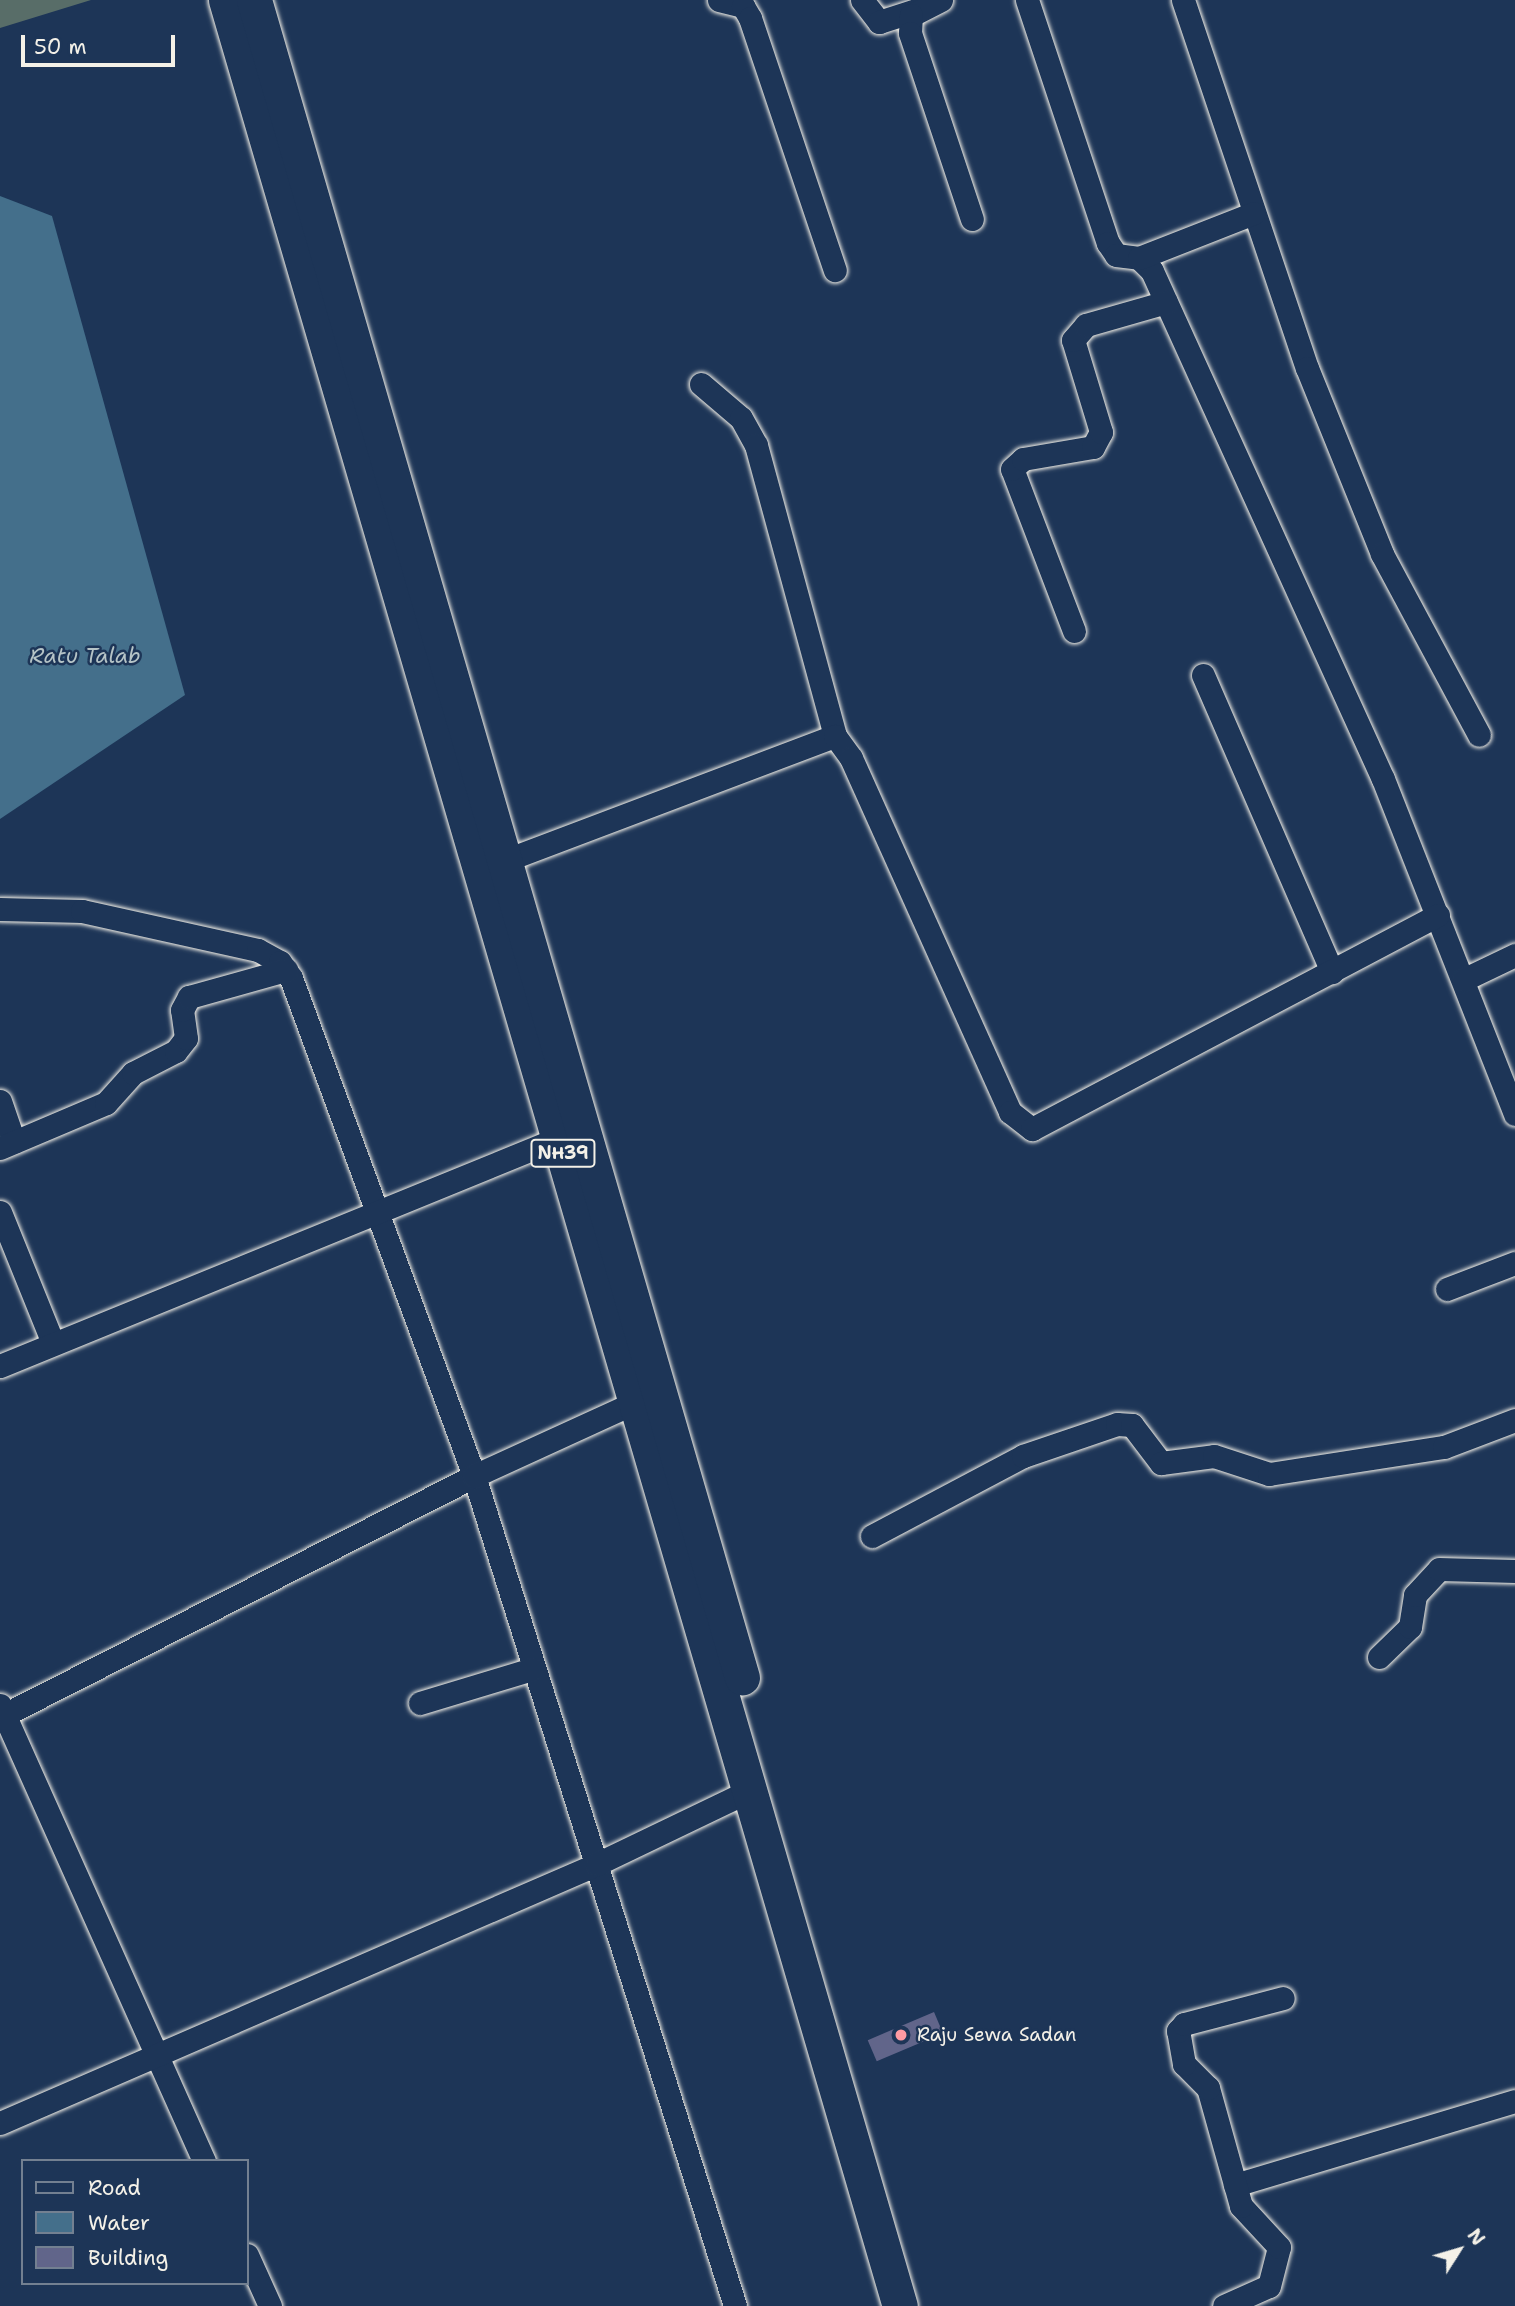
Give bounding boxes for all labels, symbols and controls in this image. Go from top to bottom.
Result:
scale bar [24,21,178,65]
text: 50 m [34,33,87,61]
water label: Ratu Talab [29,643,141,669]
road number: NH39 [530,1138,596,1168]
place label: Raju Sewa Sadan [917,2024,1076,2046]
marker: Raju Sewa Sadan [891,2025,911,2045]
legend [21,2159,248,2285]
text: Road [88,2174,141,2202]
text: Water [88,2209,150,2237]
north arrow [1424,2215,1494,2285]
text: N [1462,2224,1491,2251]
text: Building [88,2244,168,2272]

